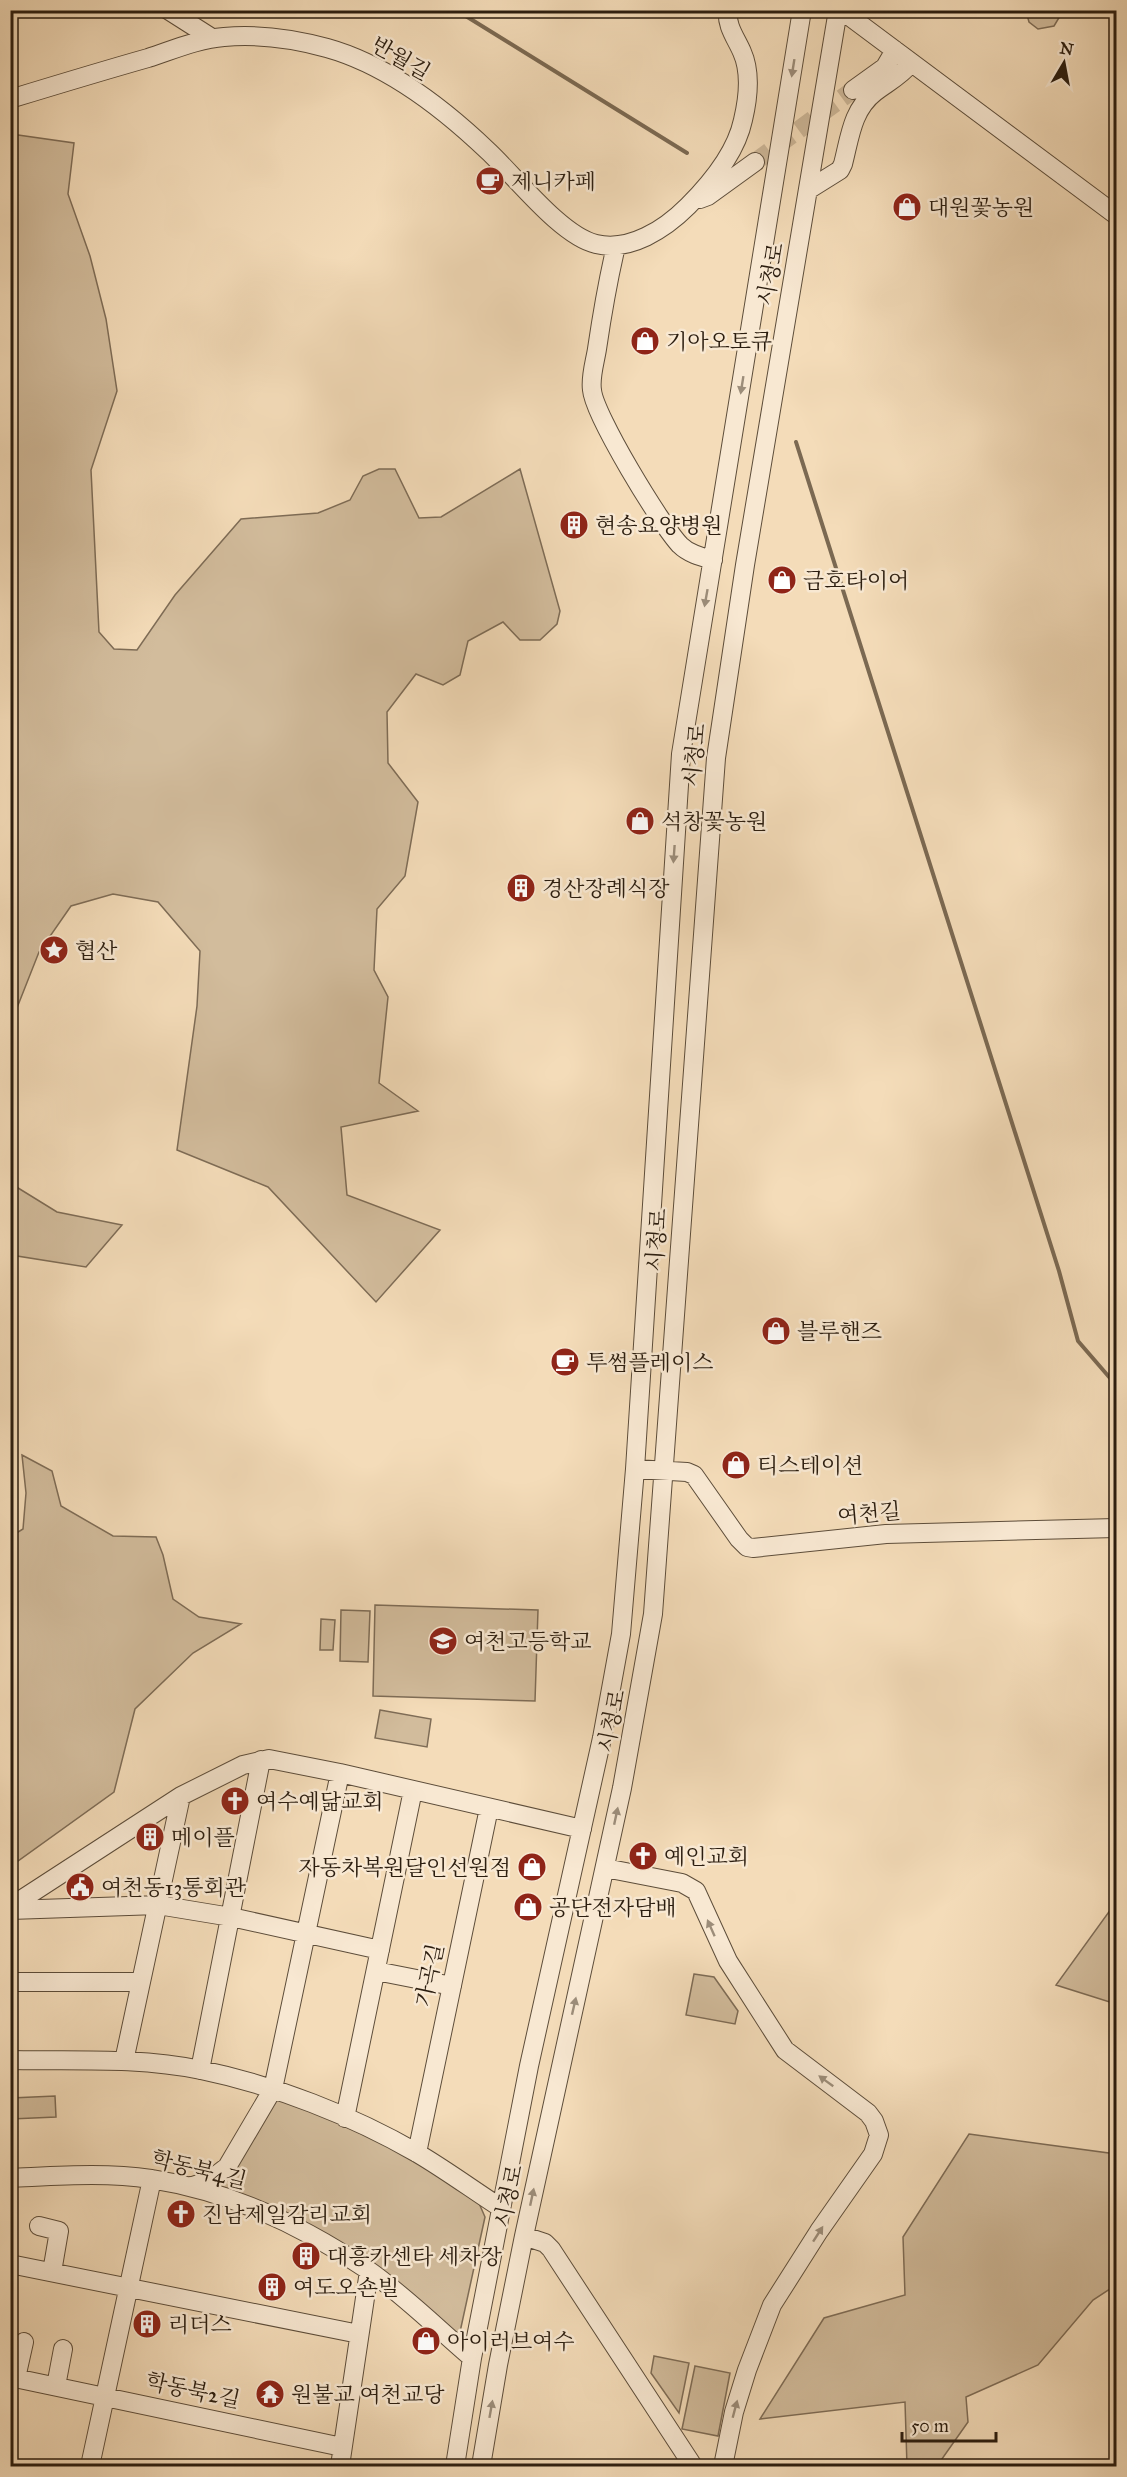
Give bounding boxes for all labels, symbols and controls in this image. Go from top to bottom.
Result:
street label: 반월길 [366,31,435,86]
north arrow [1034,33,1094,93]
text: N [1058,38,1075,59]
one-way arrow [788,59,797,78]
cafe icon: 제니카페 [474,165,506,197]
place label: 제니카페 [511,168,596,195]
shop icon: 대원꽃농원 [891,191,923,223]
place label: 대원꽃농원 [928,194,1034,221]
street label: 시청로 [752,240,789,308]
shop icon: 기아오토큐 [629,325,661,357]
place label: 기아오토큐 [666,328,772,355]
one-way arrow [737,376,746,395]
building icon: 현송요양병원 [558,509,590,541]
place label: 현송요양병원 [595,512,723,539]
shop icon: 금호타이어 [766,564,798,596]
place label: 금호타이어 [803,567,909,594]
one-way arrow [702,589,711,608]
street label: 시청로 [678,722,711,788]
shop icon: 석창꽃농원 [624,805,656,837]
place label: 석창꽃농원 [661,808,767,835]
one-way arrow [669,844,679,863]
building icon: 경산장례식장 [505,872,537,904]
place label: 경산장례식장 [542,875,670,902]
place icon: 협산 [38,934,70,966]
place label: 협산 [75,937,118,964]
street label: 시청로 [641,1207,672,1273]
shop icon: 블루핸즈 [760,1315,792,1347]
place label: 블루핸즈 [797,1318,882,1345]
cafe icon: 투썸플레이스 [549,1346,581,1378]
place label: 투썸플레이스 [586,1349,714,1376]
shop icon: 티스테이션 [720,1449,752,1481]
place label: 티스테이션 [757,1452,863,1479]
street label: 여천길 [836,1497,902,1530]
school or university icon: 여천고등학교 [427,1625,459,1657]
place label: 여천고등학교 [464,1628,592,1655]
street label: 시청로 [592,1687,631,1755]
church icon: 여수예닮교회 [219,1785,251,1817]
place label: 여수예닮교회 [256,1788,384,1815]
one-way arrow [612,1806,621,1825]
building icon: 메이플 [134,1821,166,1853]
place label: 메이플 [171,1824,235,1851]
church icon: 예인교회 [627,1840,659,1872]
place label: 예인교회 [664,1843,749,1870]
shop icon: 자동차복원달인선원점 [516,1851,548,1883]
place label: 자동차복원달인선원점 [298,1854,511,1881]
public building icon: 여천동13통회관 [64,1871,96,1903]
place label: 여천동13통회관 [101,1874,247,1901]
shop icon: 공단전자담배 [512,1891,544,1923]
place label: 공단전자담배 [549,1894,677,1921]
one-way arrow [706,1918,716,1936]
street label: 가곡길 [410,1941,449,2009]
one-way arrow [569,1997,579,2016]
one-way arrow [819,2075,835,2087]
street label: 학동북4길 [148,2145,249,2194]
street label: 시청로 [489,2162,528,2230]
one-way arrow [528,2188,538,2206]
church icon: 진남제일감리교회 [165,2198,197,2230]
place label: 진남제일감리교회 [202,2201,372,2228]
one-way arrow [812,2226,823,2242]
building icon: 대흥카센타 세차장 [290,2240,322,2272]
place label: 대흥카센타 세차장 [327,2243,503,2270]
building icon: 여도오숀빌 [256,2271,288,2303]
place label: 여도오숀빌 [293,2274,399,2301]
building icon: 리더스 [131,2308,163,2340]
place label: 리더스 [168,2311,232,2338]
shop icon: 아이러브여수 [410,2325,442,2357]
place label: 아이러브여수 [447,2328,575,2355]
street label: 학동북2길 [143,2367,243,2414]
temple icon: 원불교 여천교당 [254,2378,286,2410]
place label: 원불교 여천교당 [291,2381,445,2408]
one-way arrow [486,2399,495,2418]
one-way arrow [731,2400,740,2418]
scale bar [902,2405,996,2443]
text: 50 m [911,2415,949,2437]

